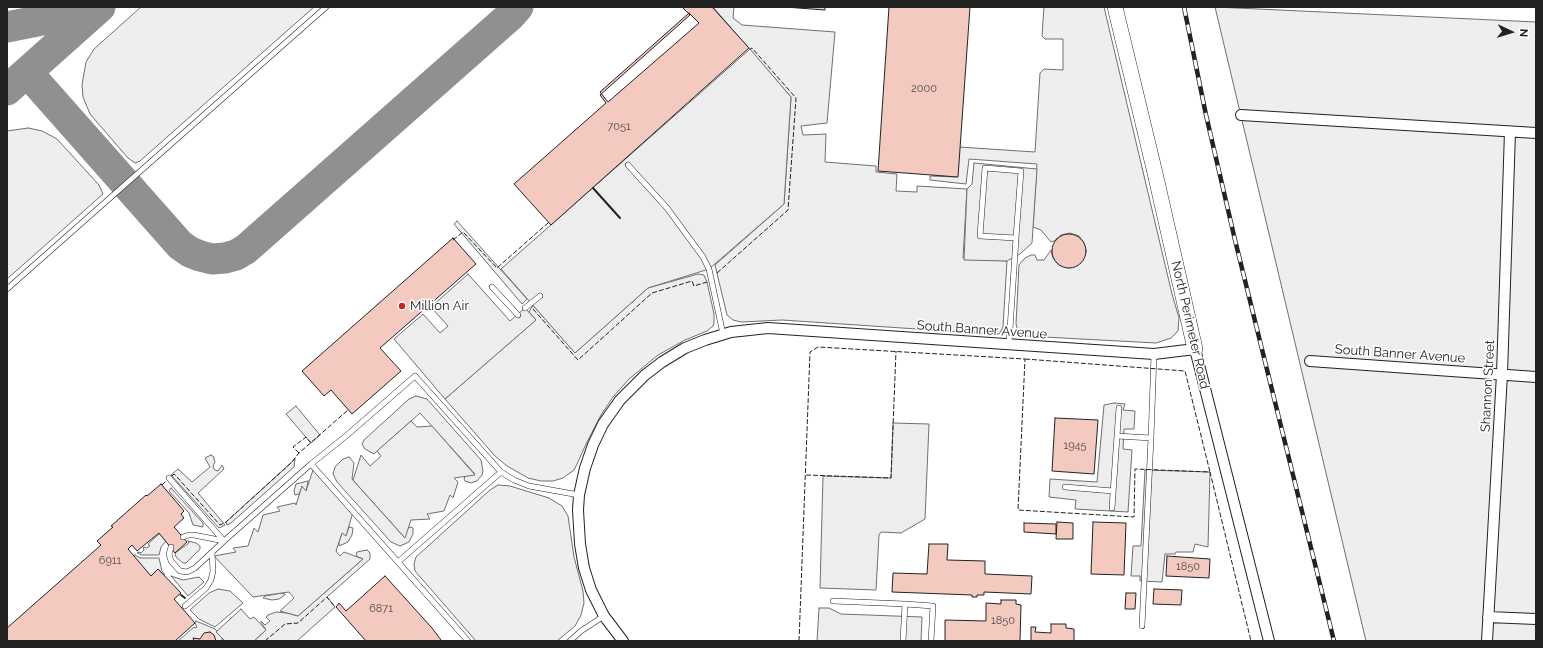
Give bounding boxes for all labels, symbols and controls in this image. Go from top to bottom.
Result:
north arrow [1491,12,1531,52]
text: N [1517,28,1530,38]
house number: 2000 [911,82,937,96]
house number: 7051 [607,120,631,134]
street label: North Perimeter Road [1168,259,1212,391]
place label: Million Air [410,298,469,314]
marker: Million Air [397,301,407,311]
street label: South Banner Avenue [916,318,1048,342]
street label: Shannon Street [1478,339,1498,433]
street label: South Banner Avenue [1334,342,1466,366]
house number: 1945 [1063,439,1087,453]
house number: 6911 [99,554,121,568]
house number: 1850 [1176,560,1200,574]
house number: 6871 [369,602,393,616]
house number: 1850 [991,614,1015,628]

